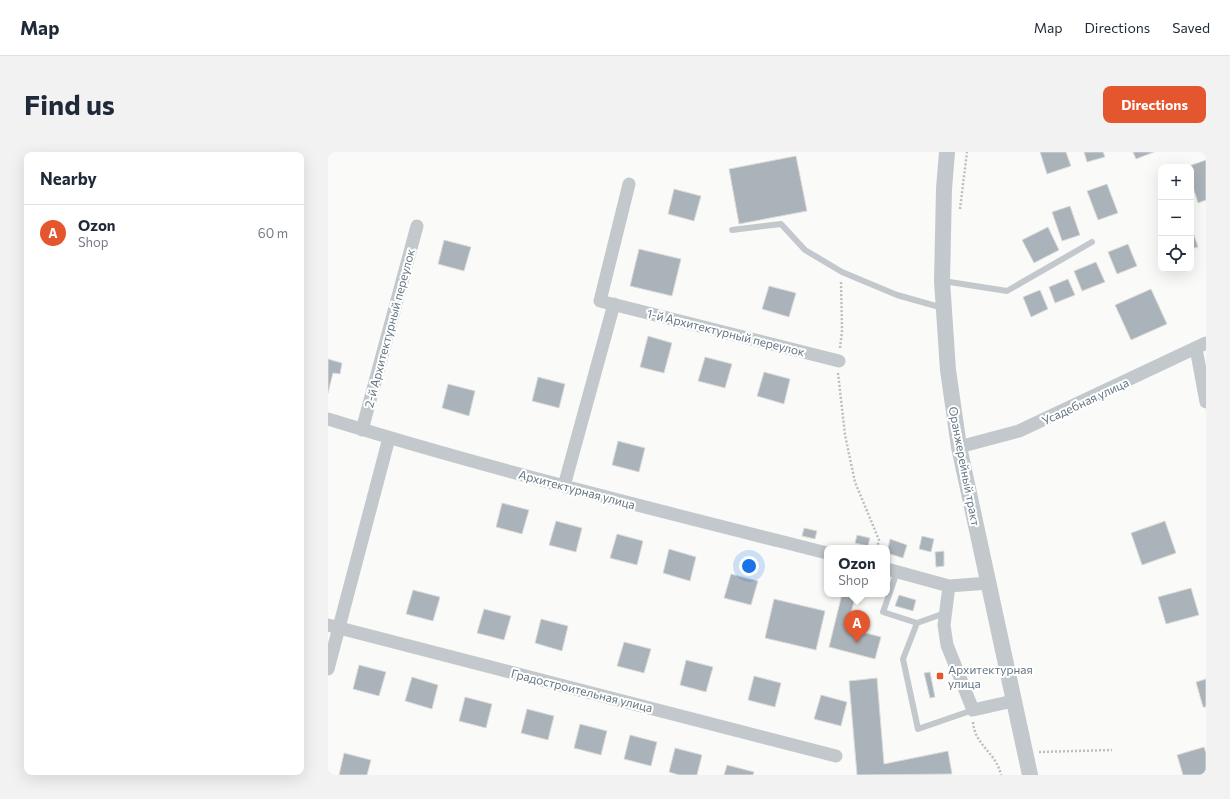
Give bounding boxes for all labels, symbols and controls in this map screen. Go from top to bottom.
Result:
text: Map [20,16,59,39]
text: Map [1034,19,1063,36]
text: Directions [1085,19,1150,36]
text: Saved [1172,19,1210,36]
button: Directions [1103,86,1206,123]
text: Find us [24,87,115,121]
map controls [1158,164,1194,272]
button: + [1158,164,1194,200]
text: Nearby [40,168,97,189]
button: − [1158,200,1194,236]
text: Ozon [78,216,116,234]
text: A [48,225,58,241]
text: 60 m [258,225,288,241]
text: Shop [78,234,109,250]
button: locate [1158,236,1194,272]
street label: 2-й Архитектурный переулок [361,247,417,409]
street label: 1-й Архитектурный переулок [646,306,807,359]
street label: Усадебная улица [1039,375,1131,427]
street label: Оранжерейный тракт [947,405,984,527]
street label: Архитектурная улица [517,467,637,511]
popup [824,545,890,597]
text: Ozon [838,554,876,572]
your location [739,556,759,576]
text: Shop [838,572,869,588]
pin: A [844,610,870,643]
place label: Архитектурная улица [948,662,1033,690]
street label: Градостроительная улица [510,666,654,714]
marker: Архитектурная улица [935,671,945,681]

